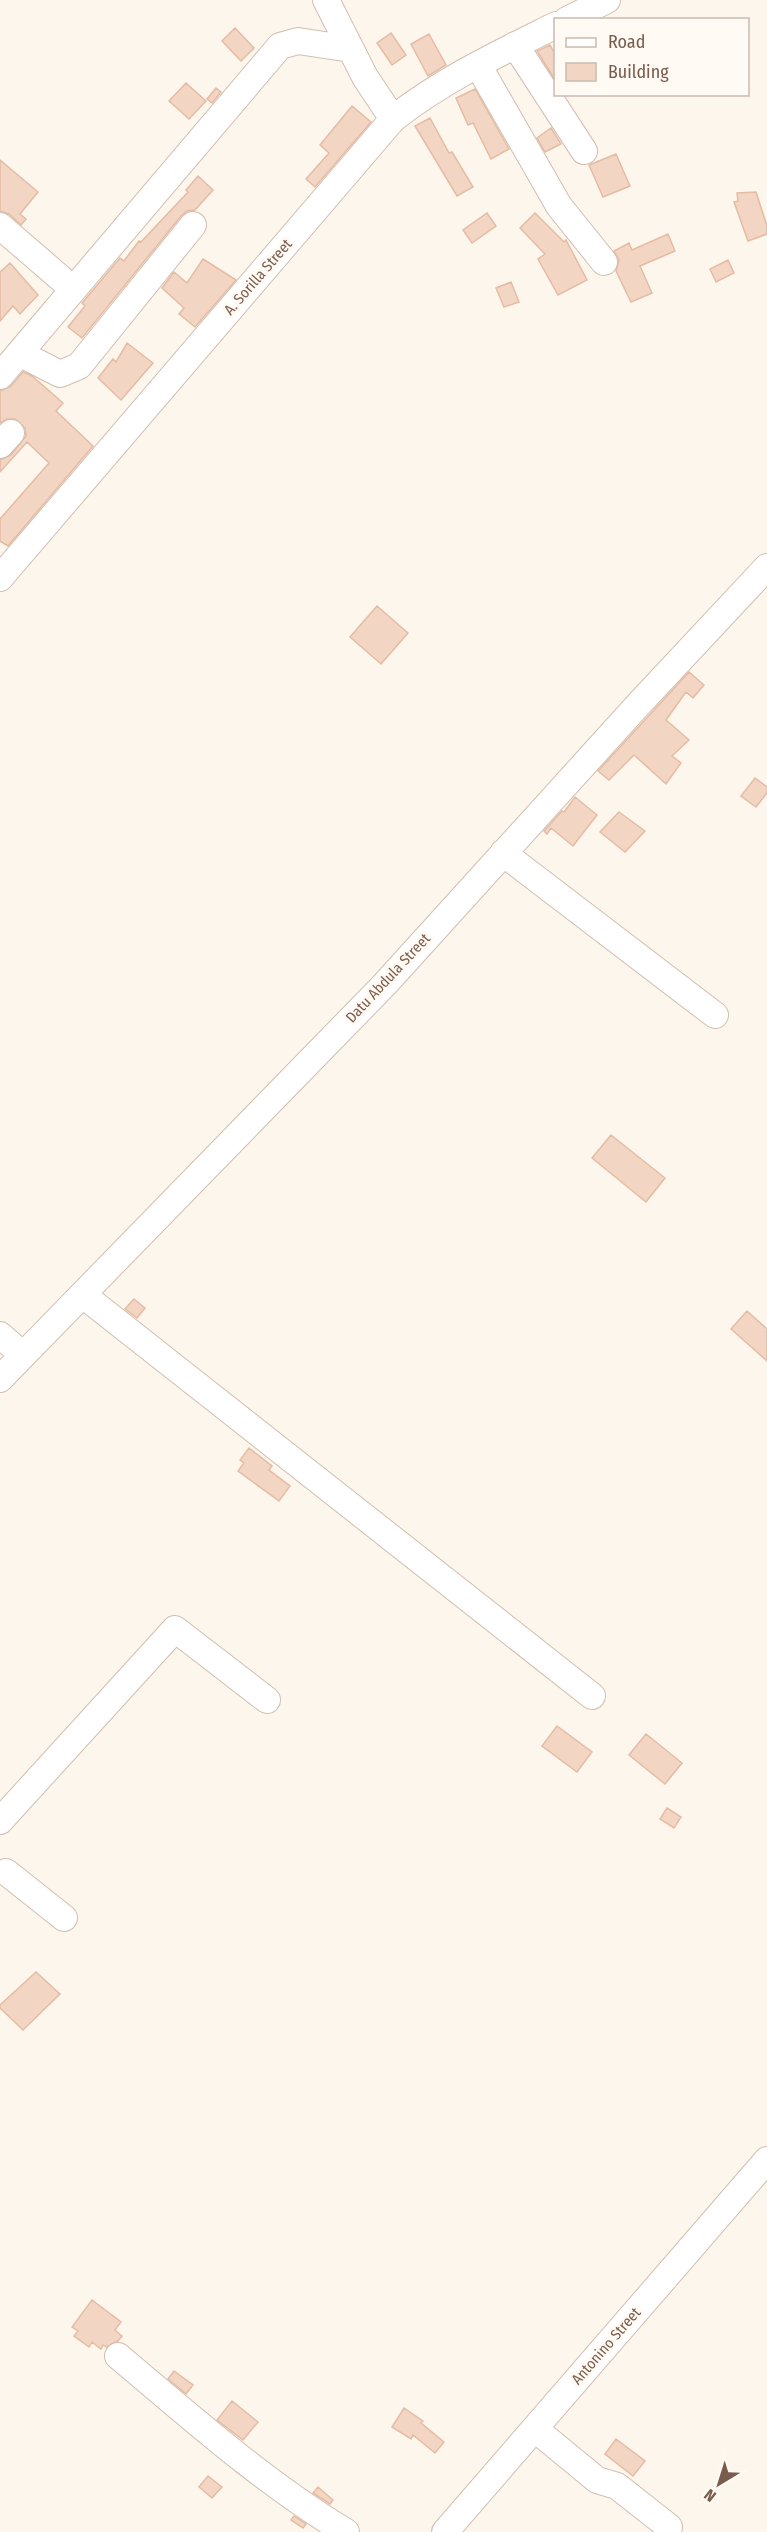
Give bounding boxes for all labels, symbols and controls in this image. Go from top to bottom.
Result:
legend [554,18,749,96]
text: Road [608,31,645,53]
text: Building [608,61,669,83]
street label: A. Sorilla Street [220,235,296,319]
street label: Datu Abdula Street [342,930,434,1026]
street label: Antonino Street [568,2304,644,2388]
north arrow [689,2454,749,2514]
text: N [700,2485,720,2506]

